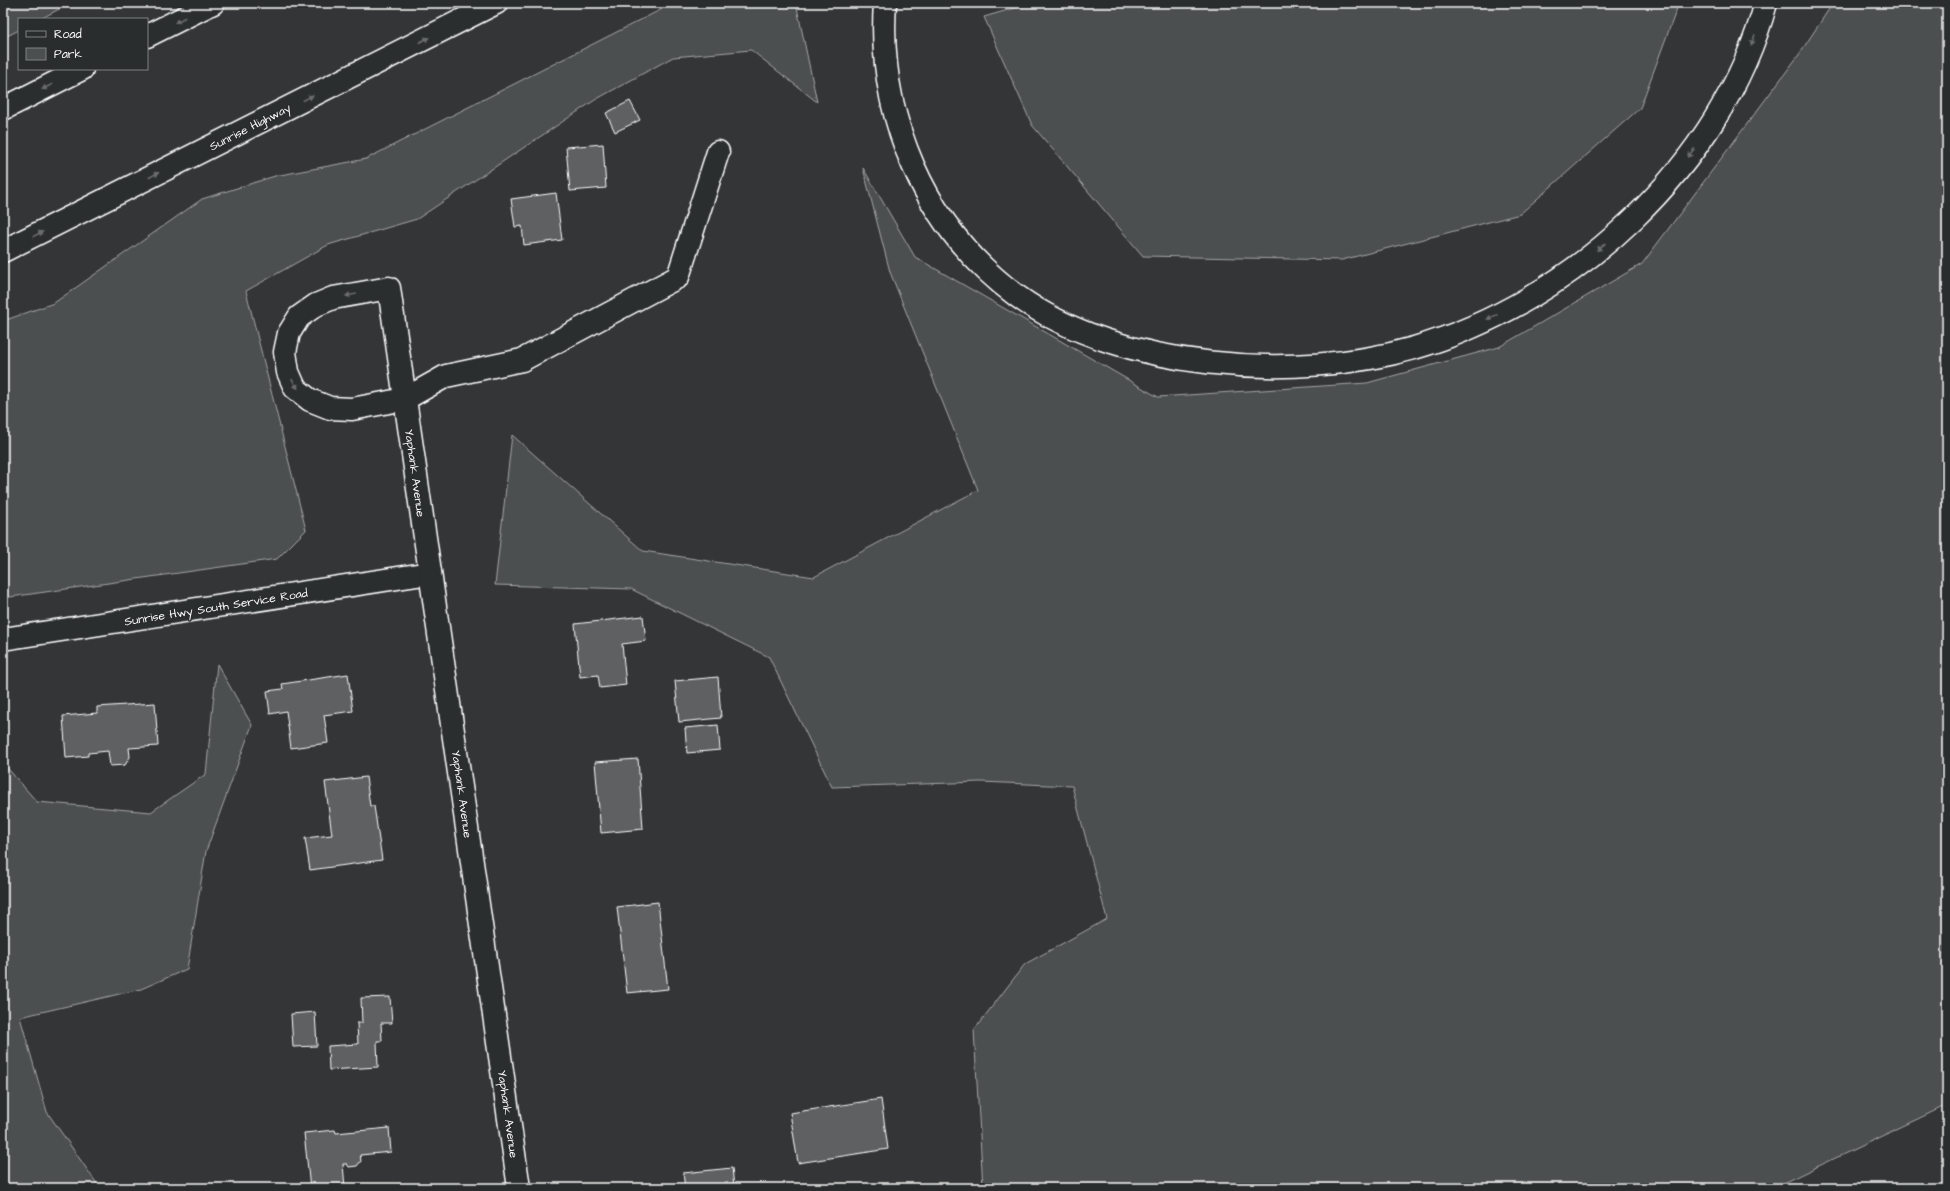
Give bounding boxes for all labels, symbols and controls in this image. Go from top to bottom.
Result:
one-way arrow [174,17,186,23]
legend [18,18,148,70]
text: Road [54,26,82,43]
one-way arrow [1750,34,1756,46]
one-way arrow [418,36,429,43]
text: Park [54,46,82,63]
one-way arrow [42,83,53,90]
one-way arrow [302,95,313,101]
street label: Sunrise Highway [207,99,295,156]
one-way arrow [1686,148,1695,159]
one-way arrow [148,172,160,179]
one-way arrow [32,231,44,237]
one-way arrow [1596,243,1606,252]
one-way arrow [345,292,357,298]
one-way arrow [1486,314,1498,320]
one-way arrow [291,378,298,390]
street label: Yaphank Avenue [400,428,429,519]
street label: Sunrise Hwy South Service Road [123,585,309,631]
street label: Yaphank Avenue [447,749,476,840]
street label: Yaphank Avenue [493,1069,522,1160]

